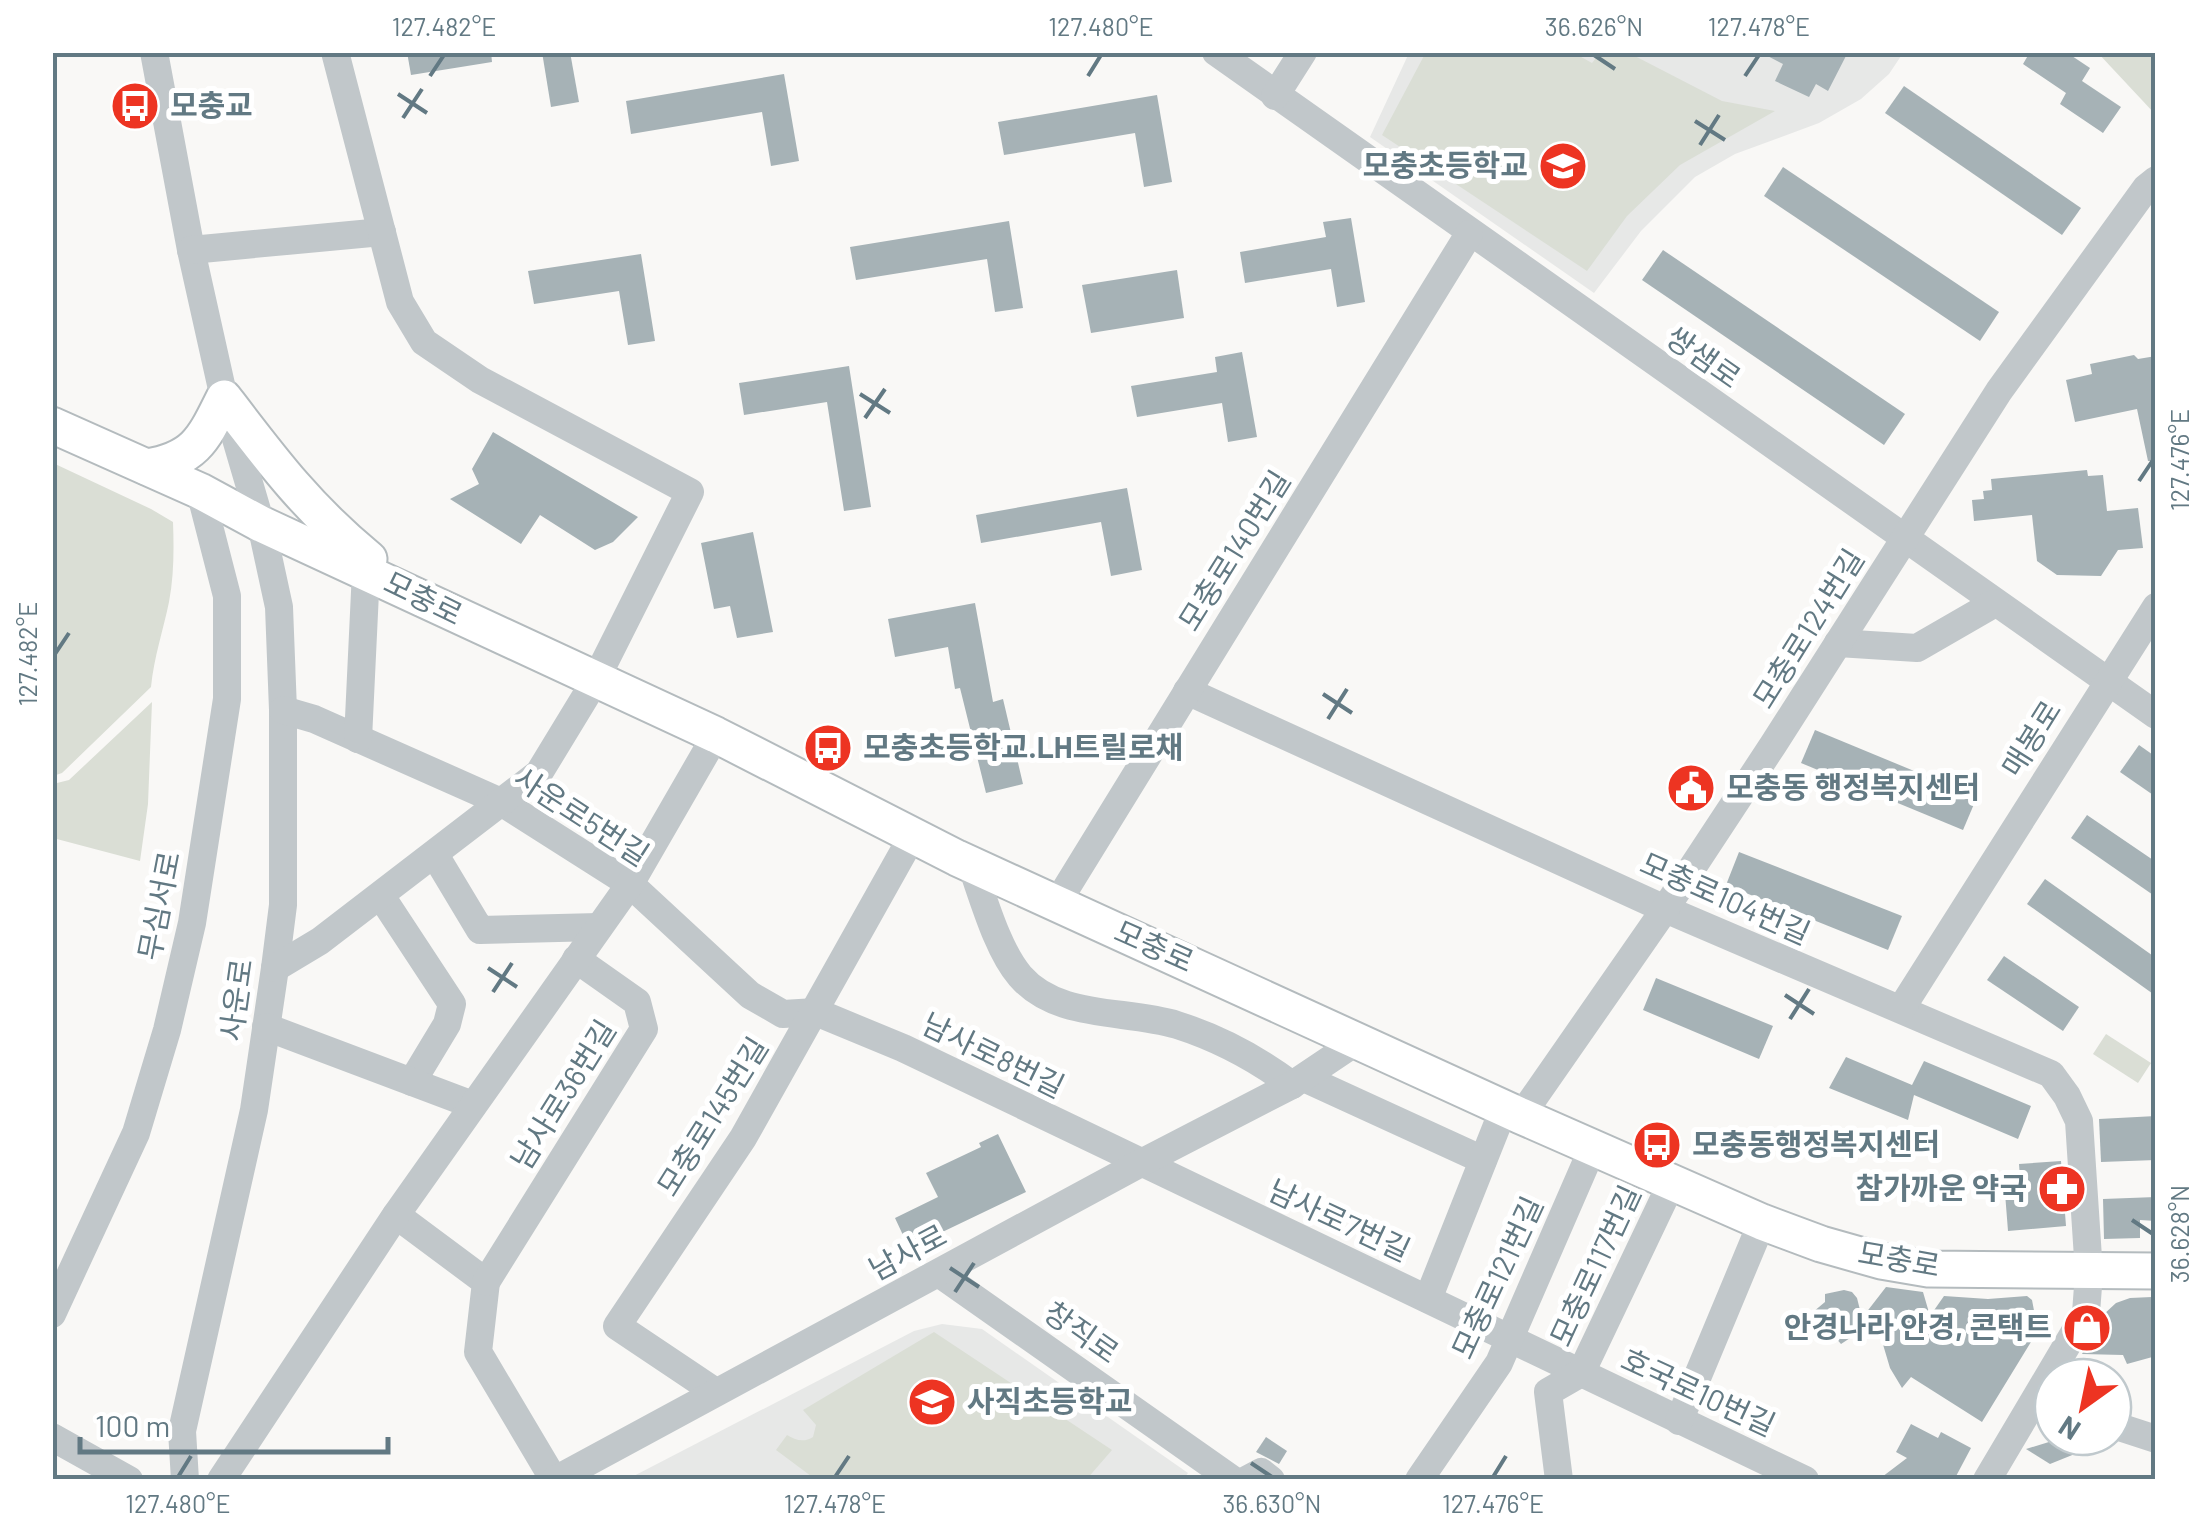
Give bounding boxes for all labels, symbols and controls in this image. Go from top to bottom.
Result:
text: 127.482°E [392,11,496,41]
text: 127.480°E [1048,11,1154,41]
text: 36.626°N [1545,11,1643,41]
text: 127.478°E [1708,11,1810,41]
bus stop icon: 모충교 [109,80,161,132]
place label: 모충교 [170,86,253,122]
school or university icon: 모충초등학교 [1537,140,1589,192]
place label: 모충초등학교 [1362,146,1528,182]
street label: 쌍샘로 [1660,318,1748,395]
text: 127.476°E [2164,409,2194,511]
street label: 모충로140번길 [1170,463,1297,637]
street label: 모충로124번길 [1744,542,1871,714]
street label: 모충로 [379,563,469,632]
text: 127.482°E [12,602,42,706]
street label: 매봉로 [1993,693,2068,783]
bus stop icon: 모충초등학교.LH트릴로채 [802,722,854,774]
place label: 모충초등학교.LH트릴로채 [863,728,1183,764]
street label: 사운로5번길 [508,758,656,872]
public building icon: 모충동 행정복지센터 [1665,762,1717,814]
place label: 모충동 행정복지센터 [1726,768,1980,804]
street label: 모충로104번길 [1635,844,1816,951]
street label: 무심서로 [130,848,186,963]
street label: 모충로 [1110,912,1200,978]
street label: 사운로 [211,956,259,1043]
street label: 남사로8번길 [917,1004,1071,1104]
street label: 남사로36번길 [502,1013,622,1175]
street label: 모충로145번길 [648,1030,774,1202]
bus stop icon: 모충동행정복지센터 [1631,1119,1683,1171]
place label: 모충동행정복지센터 [1692,1125,1940,1161]
pharmacy icon: 참가까운 약국 [2036,1163,2088,1215]
place label: 참가까운 약국 [1855,1169,2027,1205]
street label: 남사로7번길 [1263,1171,1416,1268]
street label: 모충로117번길 [1541,1179,1647,1351]
text: 36.628°N [2164,1185,2194,1283]
street label: 모충로121번길 [1443,1190,1549,1364]
street label: 남사로 [862,1216,952,1287]
street label: 모충로 [1855,1233,1943,1283]
street label: 창직로 [1038,1293,1126,1370]
shop icon: 안경나라 안경, 콘택트 [2061,1302,2113,1354]
place label: 안경나라 안경, 콘택트 [1784,1308,2052,1344]
street label: 호국로10번길 [1616,1340,1781,1442]
north arrow [2033,1357,2133,1457]
school or university icon: 사직초등학교 [906,1376,958,1428]
place label: 사직초등학교 [967,1382,1133,1418]
scale bar [80,1392,388,1454]
text: 100 m [95,1407,170,1443]
text: N [2052,1409,2086,1448]
text: 127.480°E [125,1488,231,1518]
text: 127.478°E [784,1488,886,1518]
text: 36.630°N [1222,1488,1322,1518]
text: 127.476°E [1442,1488,1544,1518]

